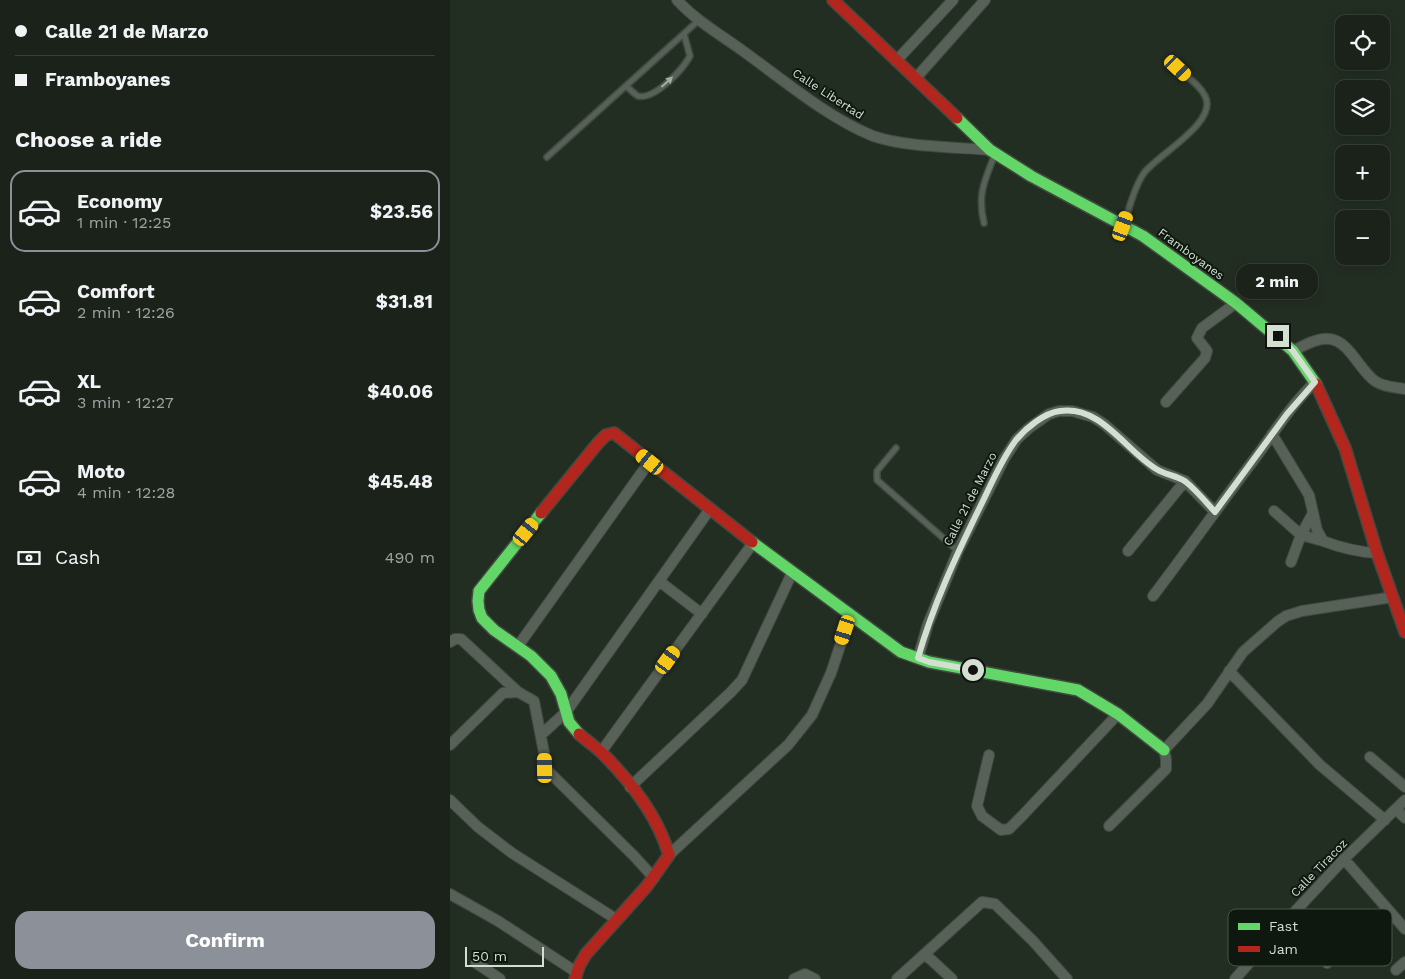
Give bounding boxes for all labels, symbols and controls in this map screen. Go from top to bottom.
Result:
map controls [1335,15,1390,265]
button: locate [1335,15,1390,70]
text: Calle 21 de Marzo [45,20,209,43]
car [1161,52,1194,84]
street label: Calle Libertad [790,66,866,122]
text: Framboyanes [45,68,170,91]
one-way arrow [660,77,673,88]
button: layers [1335,80,1390,135]
text: Choose a ride [15,127,162,152]
button: + [1335,145,1390,200]
icon: car [17,189,62,234]
text: Economy [77,190,162,213]
text: $23.56 [370,200,433,223]
car [1110,209,1135,243]
button: − [1335,210,1390,265]
text: 1 min · 12:25 [77,213,171,232]
street label: Framboyanes [1155,225,1227,283]
callout: 2 min [1237,264,1319,298]
text: 2 min [1255,272,1299,291]
icon: car [17,279,62,324]
text: Comfort [77,280,155,303]
text: $31.81 [376,290,433,313]
text: 2 min · 12:26 [77,303,175,322]
route end [1267,325,1289,347]
icon: car [17,369,62,414]
text: XL [77,370,101,393]
text: $40.06 [367,380,433,403]
text: 3 min · 12:27 [77,393,174,412]
car [633,447,666,477]
street label: Calle 21 de Marzo [940,450,1000,548]
icon: car [17,459,62,504]
text: Moto [77,460,125,483]
text: $45.48 [368,470,433,493]
text: 4 min · 12:28 [77,483,175,502]
car [510,516,541,548]
icon: cash [15,544,43,572]
text: Cash [55,546,101,569]
text: 490 m [385,548,435,567]
car [833,613,856,647]
car [653,643,682,677]
route start [962,659,984,681]
car [537,753,552,783]
street label: Calle Tiracoz [1288,836,1350,900]
legend [1228,909,1392,966]
button: Confirm [15,911,435,969]
text: Fast [1269,918,1298,934]
text: Jam [1269,941,1298,957]
scale bar [465,944,544,967]
text: 50 m [472,948,507,964]

